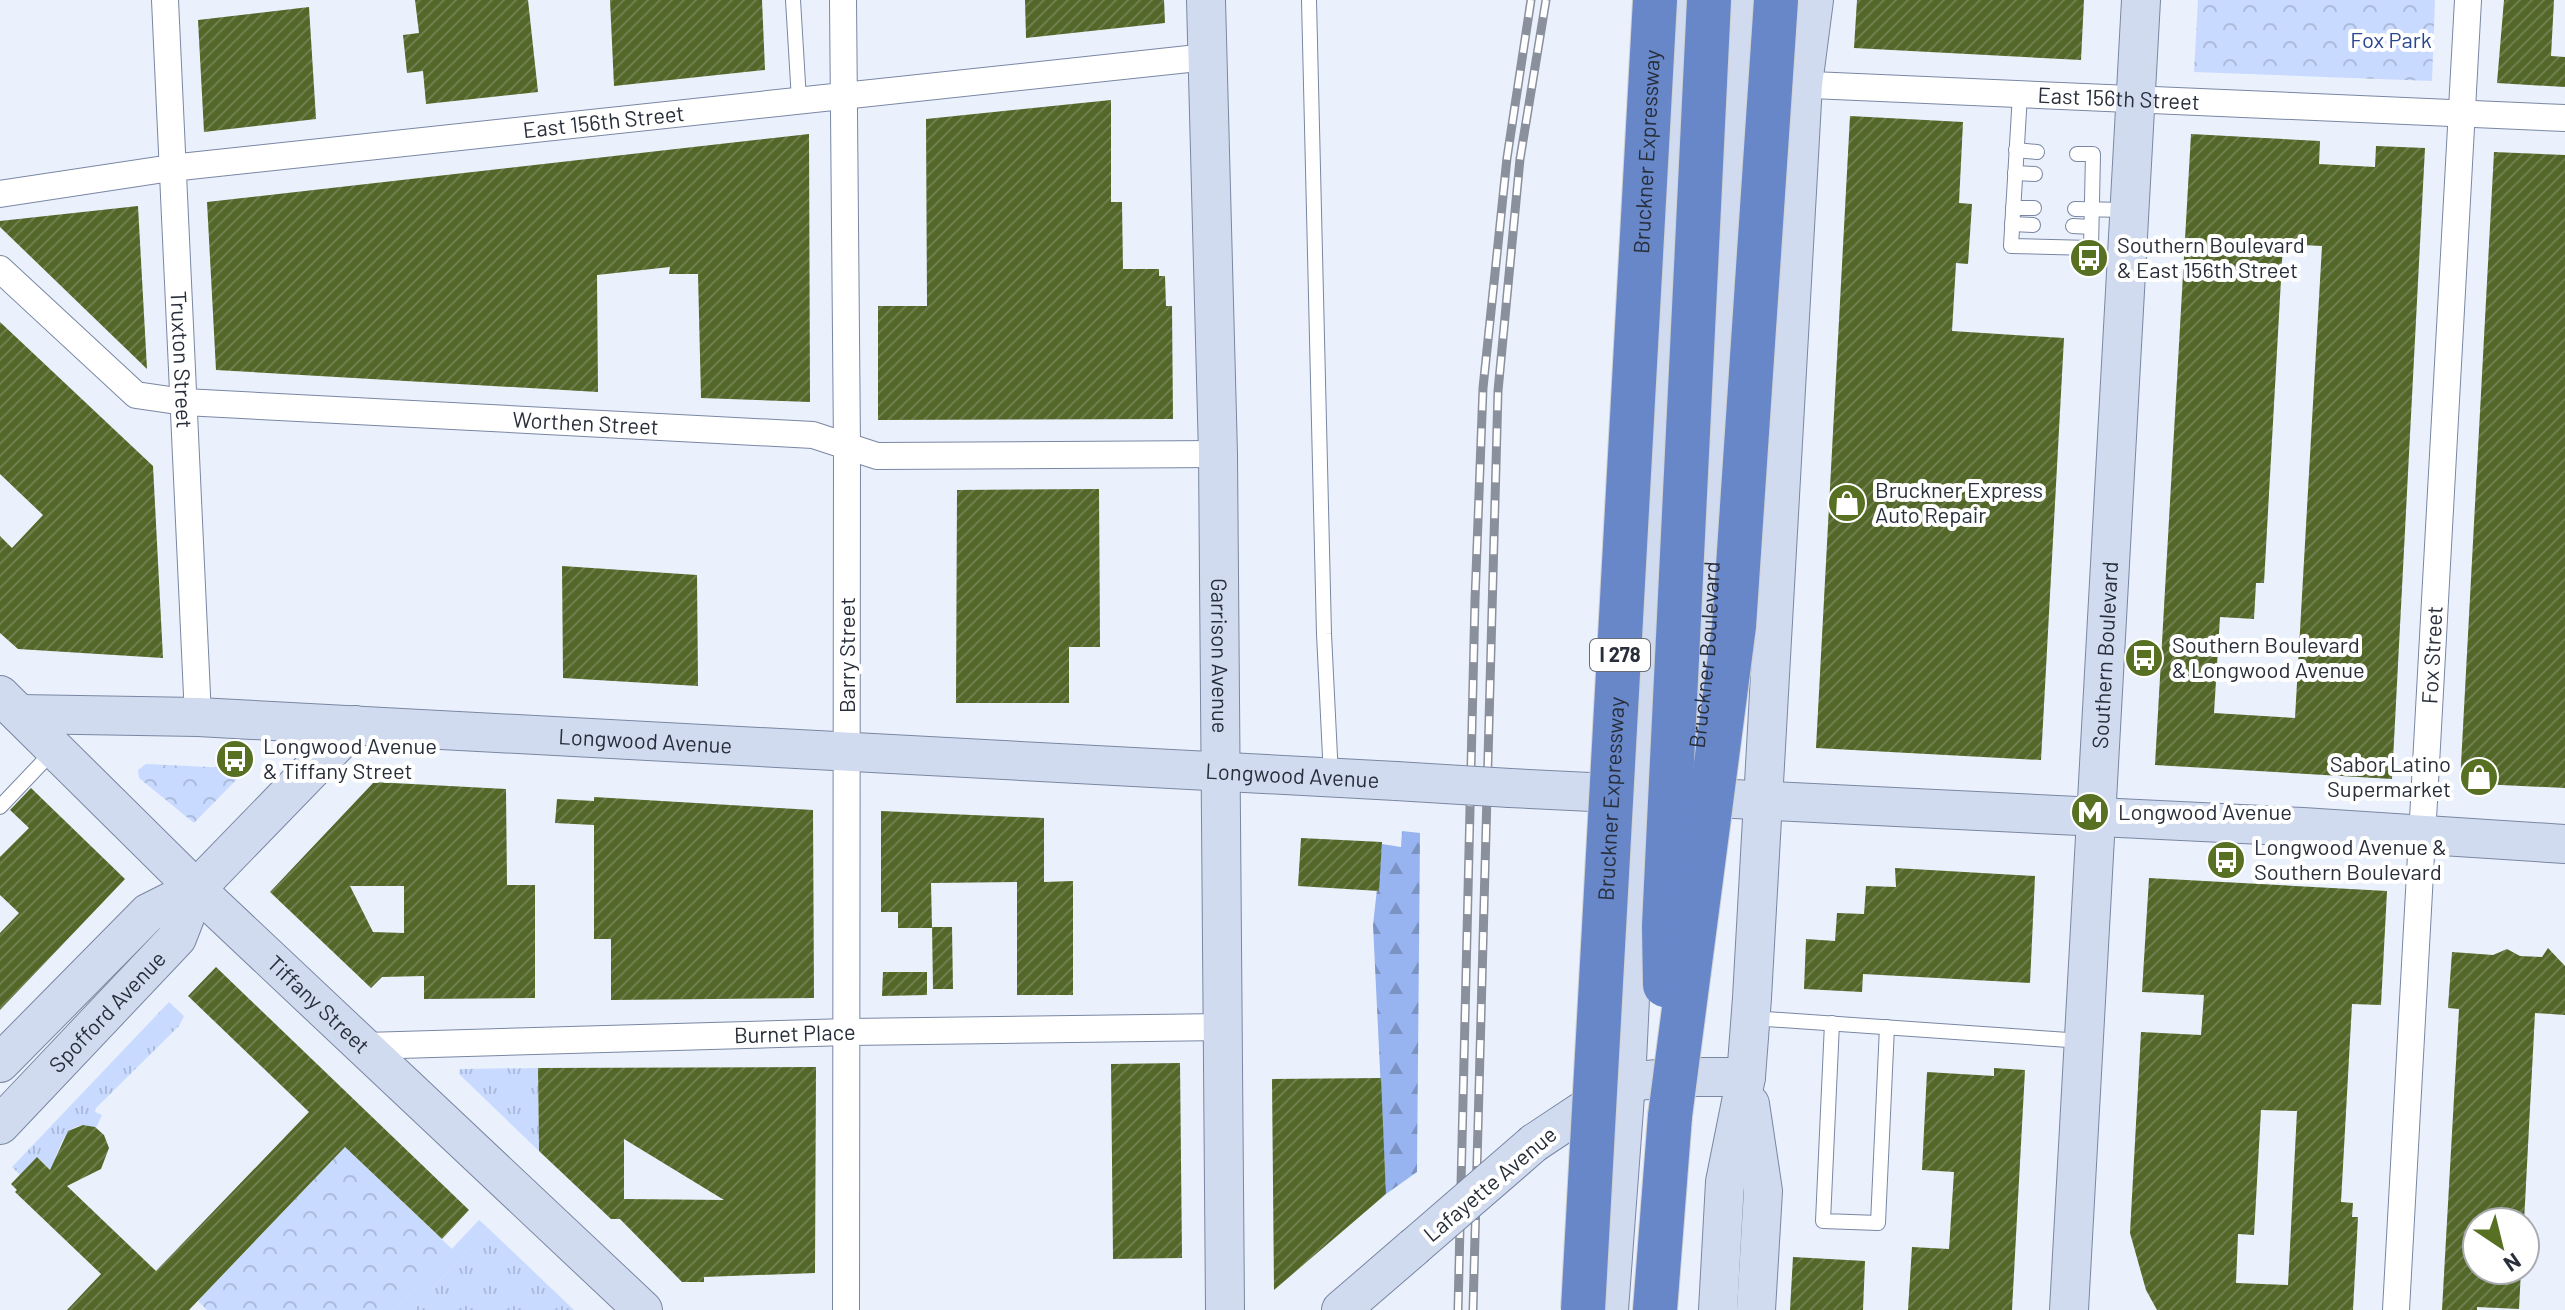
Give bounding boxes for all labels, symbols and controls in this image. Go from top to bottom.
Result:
park label: Fox Park [2350,26,2432,52]
street label: Bruckner Expressway [1627,49,1664,254]
street label: East 156th Street [2037,81,2200,114]
street label: East 156th Street [521,99,686,142]
place label: Southern Boulevard & East 156th Street [2117,231,2305,282]
bus stop icon: Southern Boulevard & East 156th Street [2068,237,2110,279]
street label: Truxton Street [166,290,199,429]
street label: Worthen Street [512,405,659,439]
place label: Bruckner Express Auto Repair [1875,476,2043,527]
shop icon: Bruckner Express Auto Repair [1826,482,1868,524]
street label: Southern Boulevard [2086,560,2122,749]
street label: Bruckner Boulevard [1683,561,1724,749]
street label: Garrison Avenue [1207,578,1234,733]
street label: Barry Street [833,597,859,713]
street label: Fox Street [2415,605,2447,705]
place label: Southern Boulevard & Longwood Avenue [2172,631,2365,682]
bus stop icon: Southern Boulevard & Longwood Avenue [2123,637,2165,679]
road number: I 278 [1590,639,1650,671]
street label: Bruckner Expressway [1592,696,1629,902]
street label: Longwood Avenue [558,722,733,758]
place label: Longwood Avenue & Tiffany Street [263,732,437,783]
bus stop icon: Longwood Avenue & Tiffany Street [214,738,256,780]
place label: Sabor Latino Supermarket [2327,750,2451,801]
shop icon: Sabor Latino Supermarket [2458,756,2500,798]
street label: Longwood Avenue [1205,757,1380,792]
metro station icon: Longwood Avenue [2069,791,2111,833]
place label: Longwood Avenue [2118,798,2292,824]
place label: Longwood Avenue & Southern Boulevard [2254,833,2447,884]
bus stop icon: Longwood Avenue & Southern Boulevard [2205,839,2247,881]
street label: Spofford Avenue [43,945,170,1077]
street label: Tiffany Street [263,949,376,1058]
street label: Burnet Place [734,1018,856,1047]
street label: Lafayette Avenue [1418,1120,1561,1246]
north arrow [2461,1206,2541,1286]
text: N [2500,1248,2526,1278]

